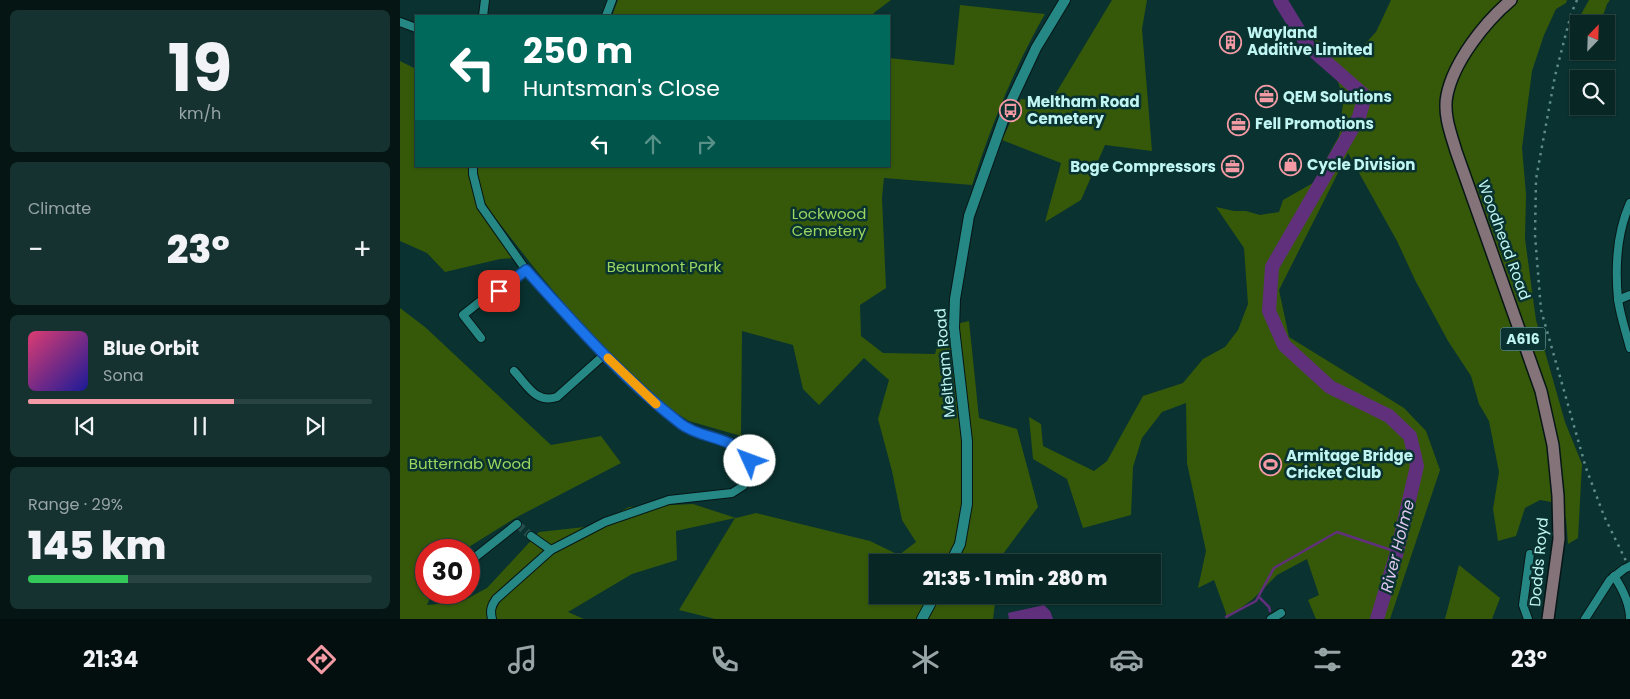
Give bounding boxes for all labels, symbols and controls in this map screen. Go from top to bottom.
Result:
north arrow [1570,15,1615,60]
map controls [1570,15,1615,115]
place label: Wayland Additive Limited [1247,22,1373,60]
text: 19 [168,23,232,114]
text: 250 m [523,26,633,75]
building icon: Wayland Additive Limited [1219,30,1243,54]
icon: left [440,35,505,100]
button: search [1570,70,1615,115]
text: Huntsman's Close [523,73,720,104]
office icon: QEM Solutions [1255,85,1279,109]
place label: QEM Solutions [1283,86,1392,107]
place label: Meltham Road Cemetery [1027,91,1140,129]
bus stop icon: Meltham Road Cemetery [999,99,1023,123]
text: km/h [179,102,221,125]
office icon: Fell Promotions [1227,112,1251,136]
place label: Fell Promotions [1255,113,1374,134]
icon: left [586,130,614,158]
icon: ahead [639,130,667,158]
icon: right [692,130,720,158]
shop icon: Cycle Division [1279,153,1303,177]
place label: Cycle Division [1307,154,1415,175]
office icon: Boge Compressors [1220,155,1244,179]
place label: Boge Compressors [1070,156,1216,177]
street label: Woodhead Road [1473,177,1536,303]
text: Climate [28,197,91,220]
park label: Lockwood Cemetery [792,203,867,241]
text: 23° [167,223,230,276]
text: − [28,230,43,269]
text: + [353,230,372,269]
park label: Beaumont Park [607,256,722,277]
pin [478,270,520,312]
icon: arrive [485,277,513,305]
street label: Meltham Road [929,308,960,419]
road number: A616 [1500,328,1546,350]
text: Blue Orbit [103,335,199,362]
text: Sona [103,364,144,387]
icon: previous [71,412,99,440]
icon: pause [186,412,214,440]
icon: next [301,412,329,440]
position arrow [723,434,775,486]
place label: Armitage Bridge Cricket Club [1286,445,1413,483]
park label: Butternab Wood [409,453,531,474]
sports icon: Armitage Bridge Cricket Club [1258,453,1282,477]
text: Range · 29% [28,493,123,516]
water label: River Holme [1375,497,1420,595]
street label: Dodds Royd [1524,516,1553,608]
text: 145 km [28,519,166,572]
speed limit sign: 30 [415,539,480,604]
text: 21:35 · 1 min · 280 m [923,565,1107,592]
icon: directions [304,642,339,677]
icon: music [505,642,540,677]
icon: phone [707,642,742,677]
icon: climate [908,642,943,677]
icon: car [1109,642,1144,677]
icon: filters [1310,642,1345,677]
text: 21:34 [83,644,138,675]
text: 23° [1511,644,1547,675]

